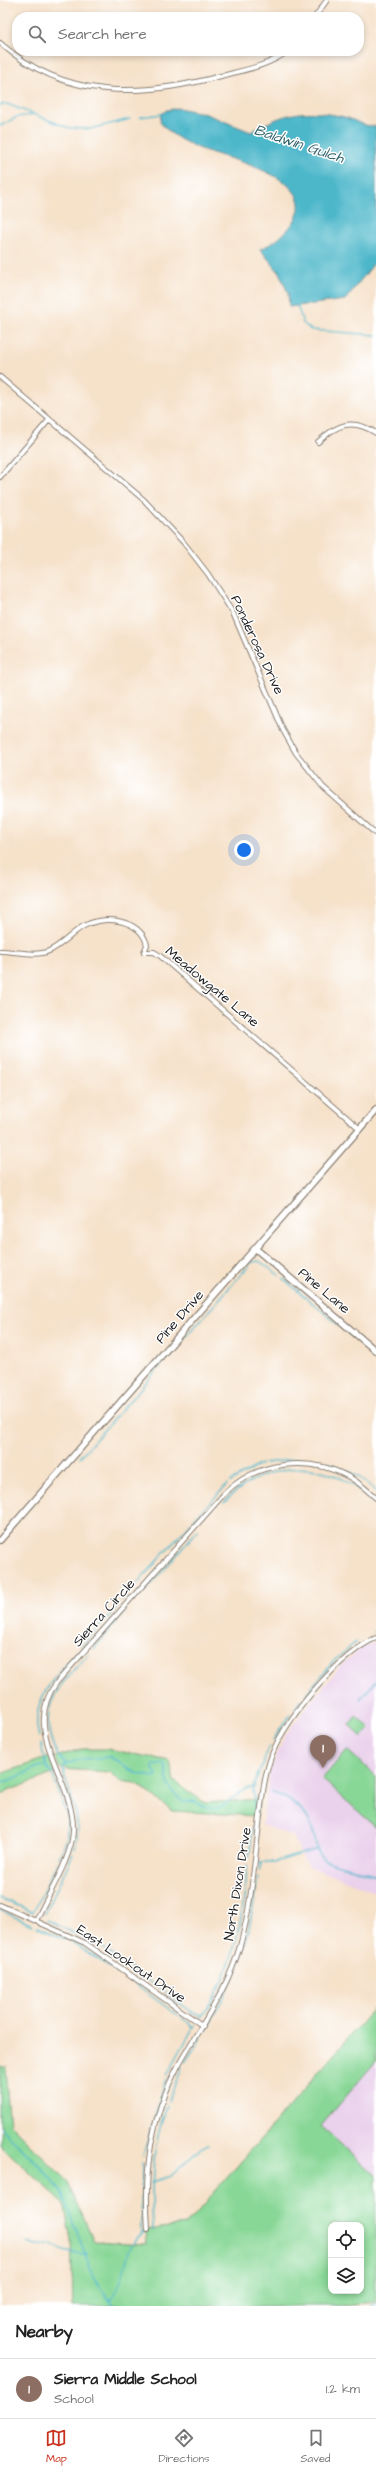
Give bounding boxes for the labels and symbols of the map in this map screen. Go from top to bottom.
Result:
water label: Baldwin Gulch [251,120,347,169]
street label: Ponderosa Drive [225,592,289,698]
your location [234,840,254,860]
street label: Meadowgate Lane [161,942,264,1033]
street label: Pine Lane [294,1263,355,1319]
street label: Pine Drive [151,1286,209,1348]
street label: Sierra Circle [68,1574,140,1651]
pin: 1 [310,1735,336,1768]
street label: North Dixon Drive [219,1825,257,1942]
street label: East Lookout Drive [72,1920,190,2008]

